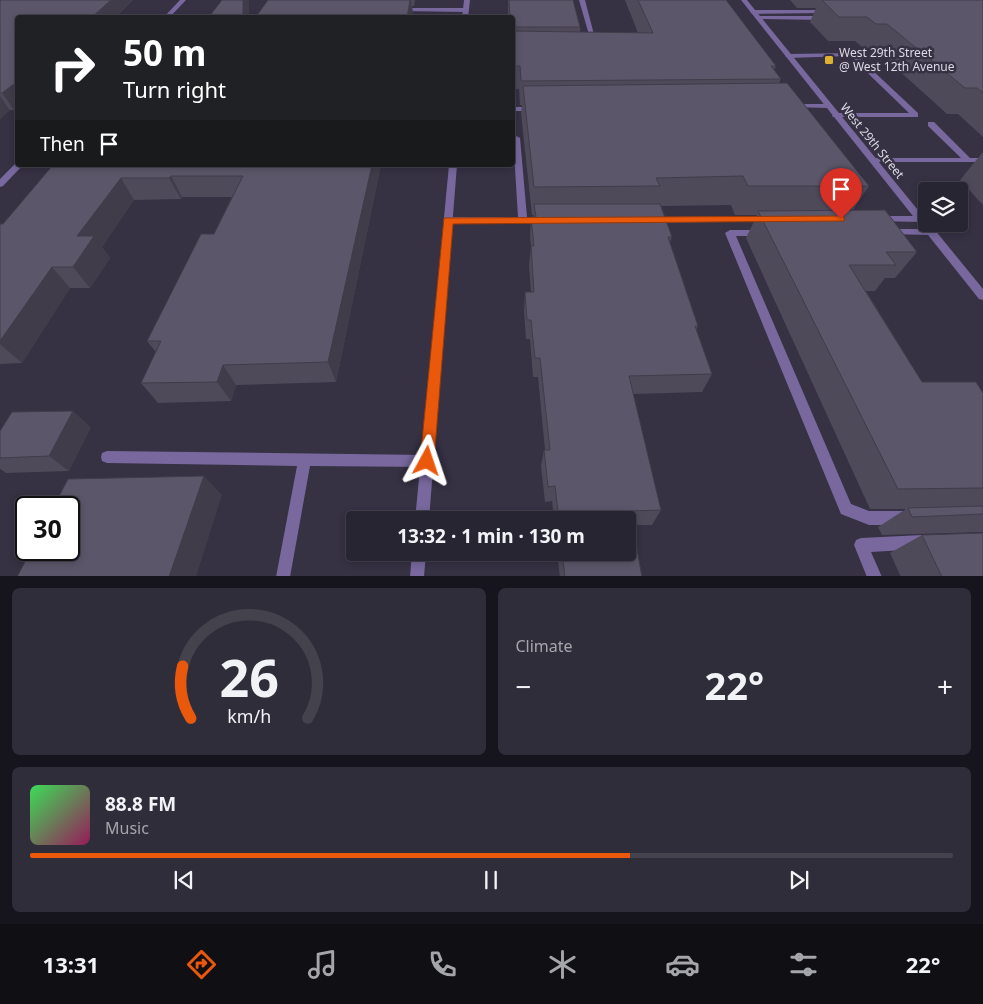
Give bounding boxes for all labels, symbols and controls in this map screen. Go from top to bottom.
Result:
text: 50 m [123,29,206,76]
icon: right [40,35,105,100]
place label: West 29th Street @ West 12th Avenue [839,44,955,75]
marker: West 29th Street @ West 12th Avenue [823,54,835,66]
text: Turn right [123,74,226,104]
street label: West 29th Street [837,99,909,183]
icon: arrive [95,130,123,158]
text: Then [40,131,85,157]
pin [820,168,862,219]
icon: arrive [827,175,855,203]
map controls [918,182,968,232]
button: layers [918,182,968,232]
position arrow [400,434,452,486]
speed limit sign: 30 [15,496,80,561]
text: 13:32 · 1 min · 130 m [397,523,585,549]
text: Climate [516,635,573,657]
text: 26 [219,641,279,712]
text: 22° [704,659,764,711]
text: − [516,667,532,705]
text: + [937,667,953,705]
text: km/h [227,704,271,728]
text: 88.8 FM [105,791,176,817]
text: Music [105,817,149,839]
icon: previous [170,866,198,894]
icon: pause [477,866,505,894]
icon: next [785,866,813,894]
icon: directions [184,947,219,982]
icon: music [305,947,340,982]
icon: phone [425,947,460,982]
icon: climate [545,947,580,982]
icon: car [665,947,700,982]
icon: filters [786,947,821,982]
text: 13:31 [43,949,99,979]
text: 22° [906,949,940,979]

